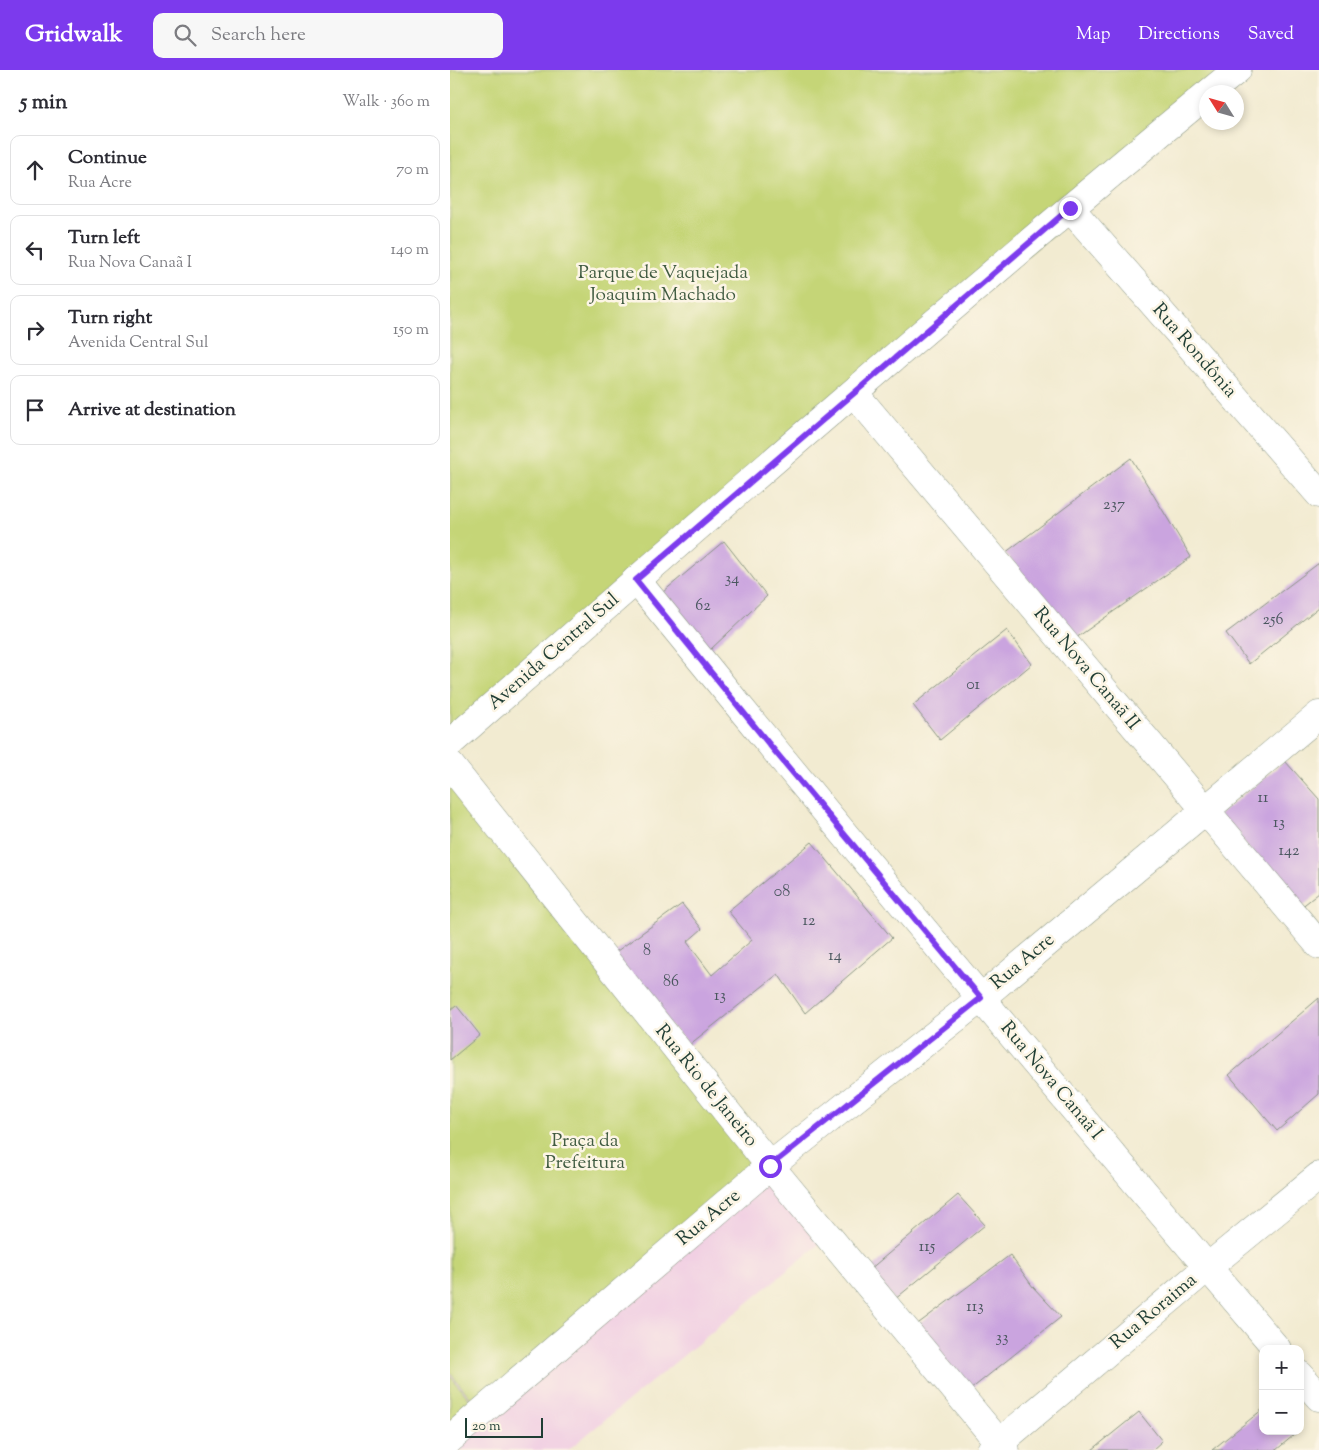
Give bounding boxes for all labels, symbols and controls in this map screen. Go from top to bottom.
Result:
search box [153,13,503,58]
text: Gridwalk [25,18,123,52]
icon: search [171,21,199,49]
text: Search here [211,22,306,49]
text: Map [1076,22,1111,48]
text: Directions [1139,22,1220,48]
text: Saved [1248,22,1294,48]
north arrow [1199,85,1244,130]
text: 5 min [20,88,67,118]
text: Walk · 360 m [342,91,430,114]
text: Continue [68,145,147,172]
icon: ahead [21,156,49,184]
text: 70 m [396,159,429,182]
text: Rua Acre [68,172,132,195]
route end [1059,197,1082,220]
text: Turn left [68,225,140,252]
icon: left [21,236,49,264]
text: 140 m [391,239,429,262]
text: Rua Nova Canaã I [68,252,192,275]
park label: Parque de Vaquejada Joaquim Machado [578,260,748,309]
street label: Rua Rondônia [1145,298,1243,404]
text: Turn right [68,305,152,332]
icon: right [21,316,49,344]
text: 150 m [393,319,429,342]
text: Avenida Central Sul [68,332,208,355]
icon: arrive [21,396,49,424]
text: Arrive at destination [68,397,236,424]
house number: 237 [1103,494,1125,517]
house number: 34 [725,568,739,591]
street label: Avenida Central Sul [482,587,626,717]
house number: 62 [695,595,711,618]
street label: Rua Nova Canaã II [1026,602,1146,736]
house number: 256 [1263,609,1283,632]
house number: 01 [966,674,980,697]
house number: 11 [1258,787,1269,810]
house number: 13 [1273,812,1285,835]
house number: 142 [1279,840,1300,863]
house number: 08 [774,881,790,904]
house number: 12 [803,910,816,933]
street label: Rua Acre [985,927,1061,997]
house number: 8 [643,940,651,963]
house number: 14 [828,945,842,968]
house number: 86 [663,971,679,994]
house number: 13 [714,985,726,1008]
street label: Rua Nova Canaã I [993,1016,1109,1146]
street label: Rua Rio de Janeiro [648,1019,764,1153]
park label: Praça da Prefeitura [545,1128,625,1177]
route start [759,1155,782,1178]
street label: Rua Acre [671,1183,747,1253]
house number: 115 [919,1236,936,1259]
street label: Rua Roraima [1105,1267,1203,1356]
house number: 113 [966,1296,984,1319]
house number: 33 [996,1327,1008,1350]
map controls [1259,1345,1304,1435]
button: + [1259,1345,1304,1390]
button: − [1259,1390,1304,1435]
scale bar [465,1415,542,1438]
text: 20 m [472,1417,501,1437]

